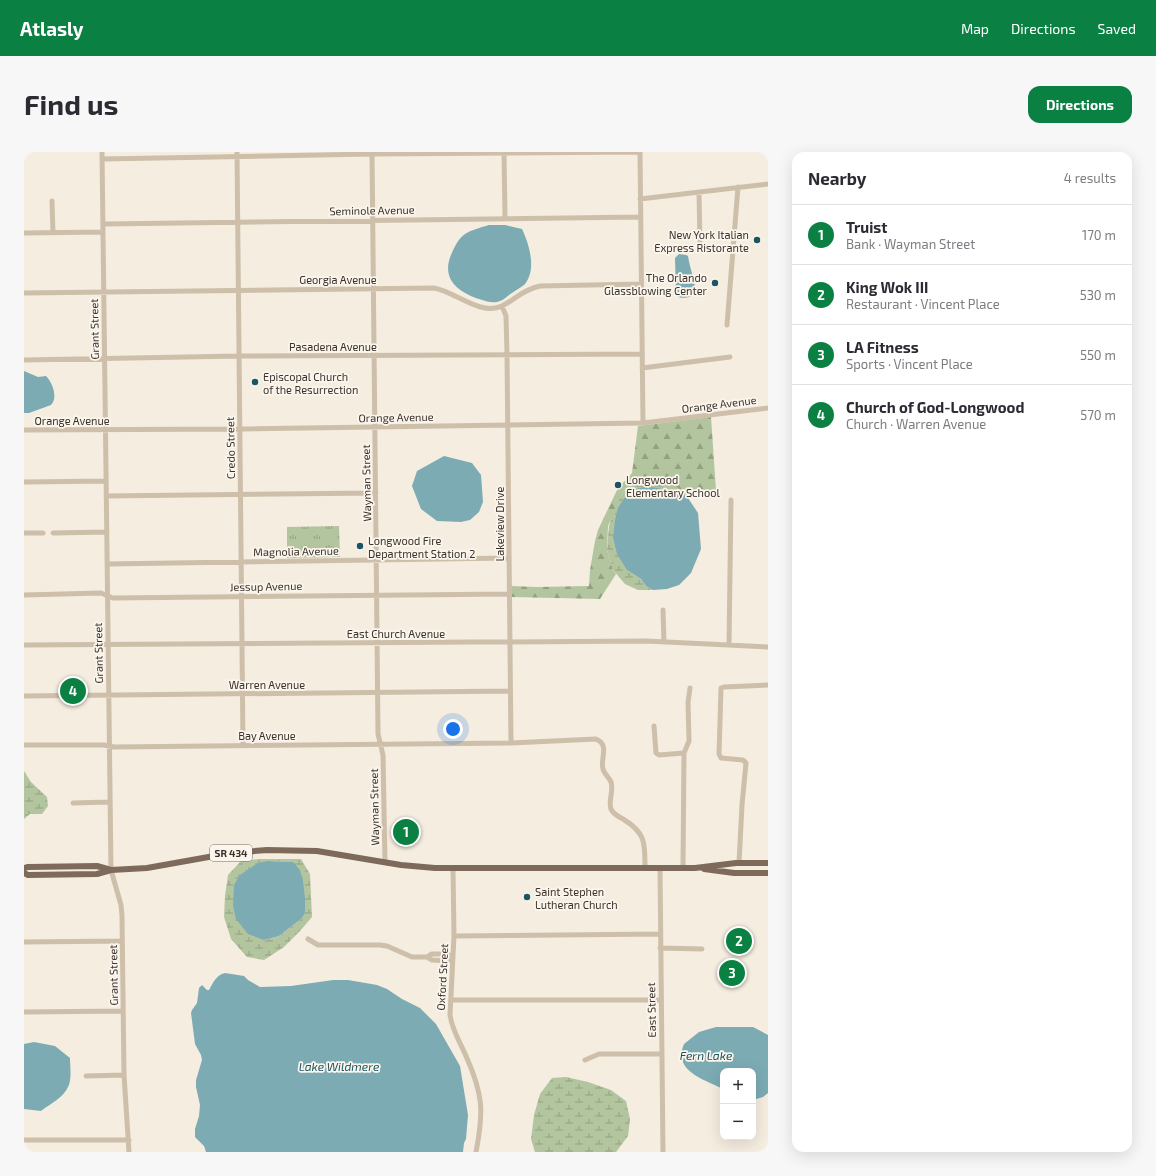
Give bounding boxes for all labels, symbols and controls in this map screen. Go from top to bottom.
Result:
text: Atlasly [20,17,84,40]
text: Map [961,20,989,37]
text: Directions [1011,20,1076,37]
text: Saved [1098,20,1136,37]
button: Directions [1028,86,1132,123]
text: Find us [24,87,118,121]
text: Nearby [808,168,866,188]
text: 4 results [1064,170,1116,186]
street label: Seminole Avenue [329,203,415,217]
text: Truist [846,218,887,236]
text: 1 [818,227,824,243]
text: 170 m [1082,227,1116,243]
place label: New York Italian Express Ristorante [654,228,749,254]
marker: New York Italian Express Ristorante [752,235,762,245]
text: Bank · Wayman Street [846,236,975,252]
place label: The Orlando Glassblowing Center [604,271,708,297]
street label: Georgia Avenue [299,273,377,286]
marker: The Orlando Glassblowing Center [710,278,720,288]
text: King Wok III [846,278,928,296]
text: 2 [817,287,825,303]
text: 530 m [1080,287,1116,303]
text: Restaurant · Vincent Place [846,296,1000,312]
street label: Grant Street [87,298,101,360]
text: LA Fitness [846,338,919,356]
street label: Pasadena Avenue [289,340,377,353]
text: 3 [817,347,825,363]
text: 550 m [1080,347,1116,363]
text: Sports · Vincent Place [846,356,973,372]
place label: Episcopal Church of the Resurrection [263,370,358,396]
marker: Episcopal Church of the Resurrection [250,377,260,387]
street label: Orange Avenue [681,393,757,415]
text: Church of God-Longwood [846,398,1024,416]
text: 4 [817,407,825,423]
text: 570 m [1080,407,1116,423]
street label: Orange Avenue [358,410,434,424]
street label: Orange Avenue [34,414,110,427]
text: Church · Warren Avenue [846,416,986,432]
street label: Credo Street [223,417,237,479]
street label: Wayman Street [359,444,373,522]
place label: Longwood Elementary School [626,473,720,499]
marker: Longwood Elementary School [613,480,623,490]
street label: Lakeview Drive [493,486,506,561]
place label: Longwood Fire Department Station 2 [368,534,475,560]
marker: Longwood Fire Department Station 2 [355,541,365,551]
street label: Magnolia Avenue [253,544,339,558]
street label: Jessup Avenue [230,579,302,593]
street label: Grant Street [91,622,105,684]
street label: East Church Avenue [347,627,445,640]
pin: 4 [60,676,86,706]
street label: Warren Avenue [229,678,305,691]
your location [443,719,463,739]
street label: Bay Avenue [238,729,296,742]
street label: Wayman Street [367,768,381,846]
pin: 1 [393,817,419,847]
road number: SR 434 [210,845,252,861]
place label: Saint Stephen Lutheran Church [535,885,618,911]
marker: Saint Stephen Lutheran Church [522,892,532,902]
pin: 2 [726,926,752,956]
street label: Oxford Street [434,943,450,1011]
street label: Grant Street [106,944,120,1006]
pin: 3 [719,958,745,988]
street label: East Street [644,982,658,1038]
water label: Fern Lake [680,1048,733,1062]
water label: Lake Wildmere [299,1059,380,1073]
map controls [720,1068,756,1140]
button: + [720,1068,756,1104]
button: − [720,1104,756,1140]

